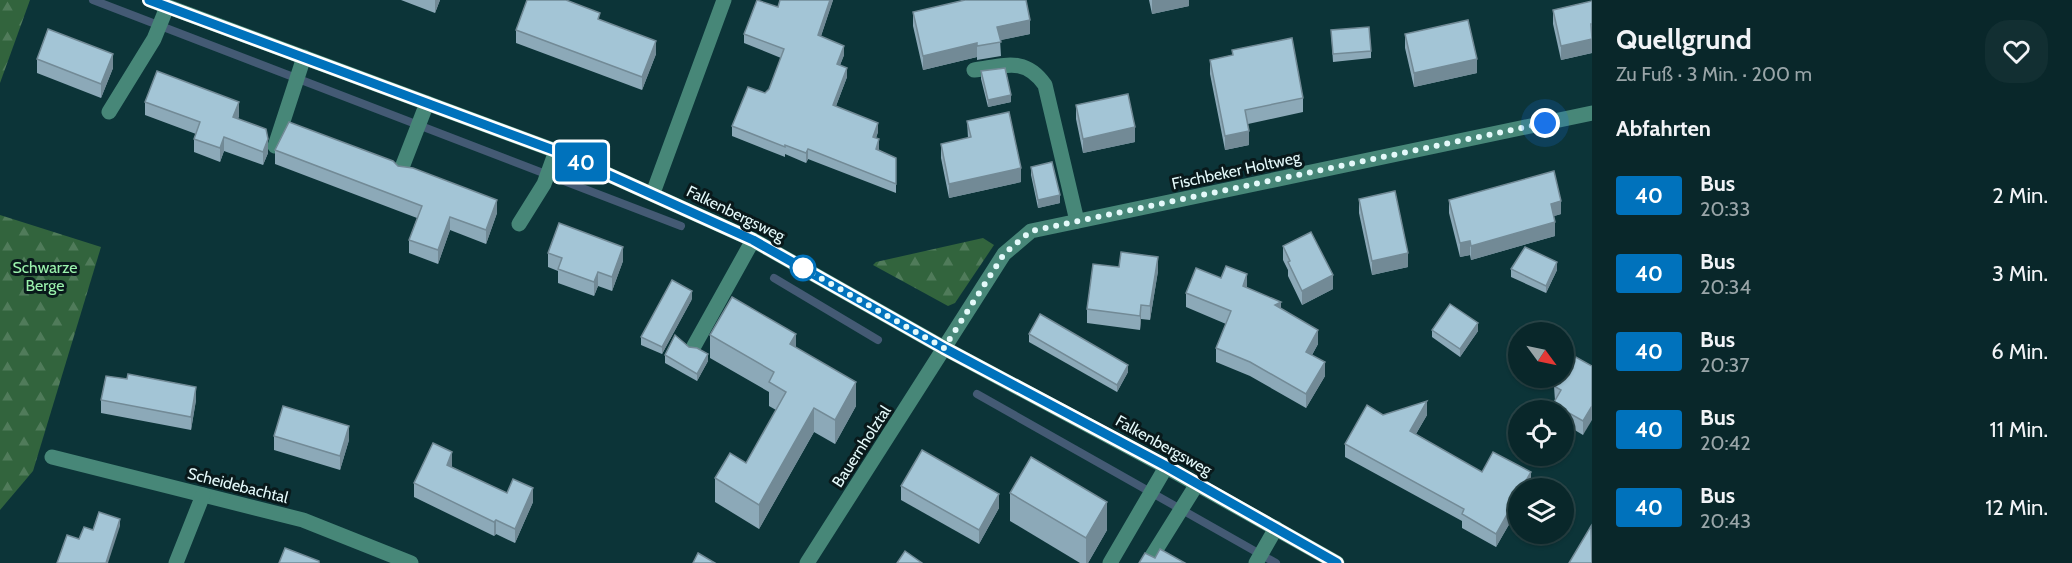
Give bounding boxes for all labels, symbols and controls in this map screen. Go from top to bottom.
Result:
button: heart [1985,20,2048,83]
text: Quellgrund [1616,22,1752,56]
text: Zu Fuß · 3 Min. · 200 m [1616,62,1812,86]
your location [1530,108,1560,138]
text: Abfahrten [1616,115,1711,142]
line badge: 40 [554,142,608,182]
street label: Fischbeker Holtweg [1170,147,1303,193]
text: 40 [567,150,595,175]
text: Bus [1700,170,1735,197]
street label: Falkenbergsweg [683,181,789,246]
text: 2 Min. [1992,182,2048,209]
text: 40 [1635,183,1663,208]
text: 20:33 [1700,197,1750,221]
text: Bus [1700,248,1735,275]
unlabelled marker [790,255,816,281]
park label: Schwarze Berge [13,258,77,295]
text: 3 Min. [1992,260,2048,287]
text: 40 [1635,261,1663,286]
text: 20:34 [1700,275,1751,299]
north arrow [1508,322,1574,388]
map controls [1508,322,1574,544]
text: Bus [1700,326,1735,353]
text: 6 Min. [1991,338,2048,365]
text: 40 [1635,339,1663,364]
text: 20:37 [1700,353,1749,377]
button: locate [1508,400,1574,466]
street label: Bauernholztal [828,402,895,491]
text: Bus [1700,404,1735,431]
street label: Falkenbergsweg [1112,411,1216,480]
text: 11 Min. [1990,416,2048,443]
text: 40 [1635,417,1663,442]
text: 20:42 [1700,431,1751,455]
street label: Scheidebachtal [186,464,290,507]
button: layers [1508,478,1574,544]
text: Bus [1700,482,1735,509]
text: 12 Min. [1985,494,2048,521]
text: 40 [1635,495,1663,520]
text: 20:43 [1700,509,1751,533]

